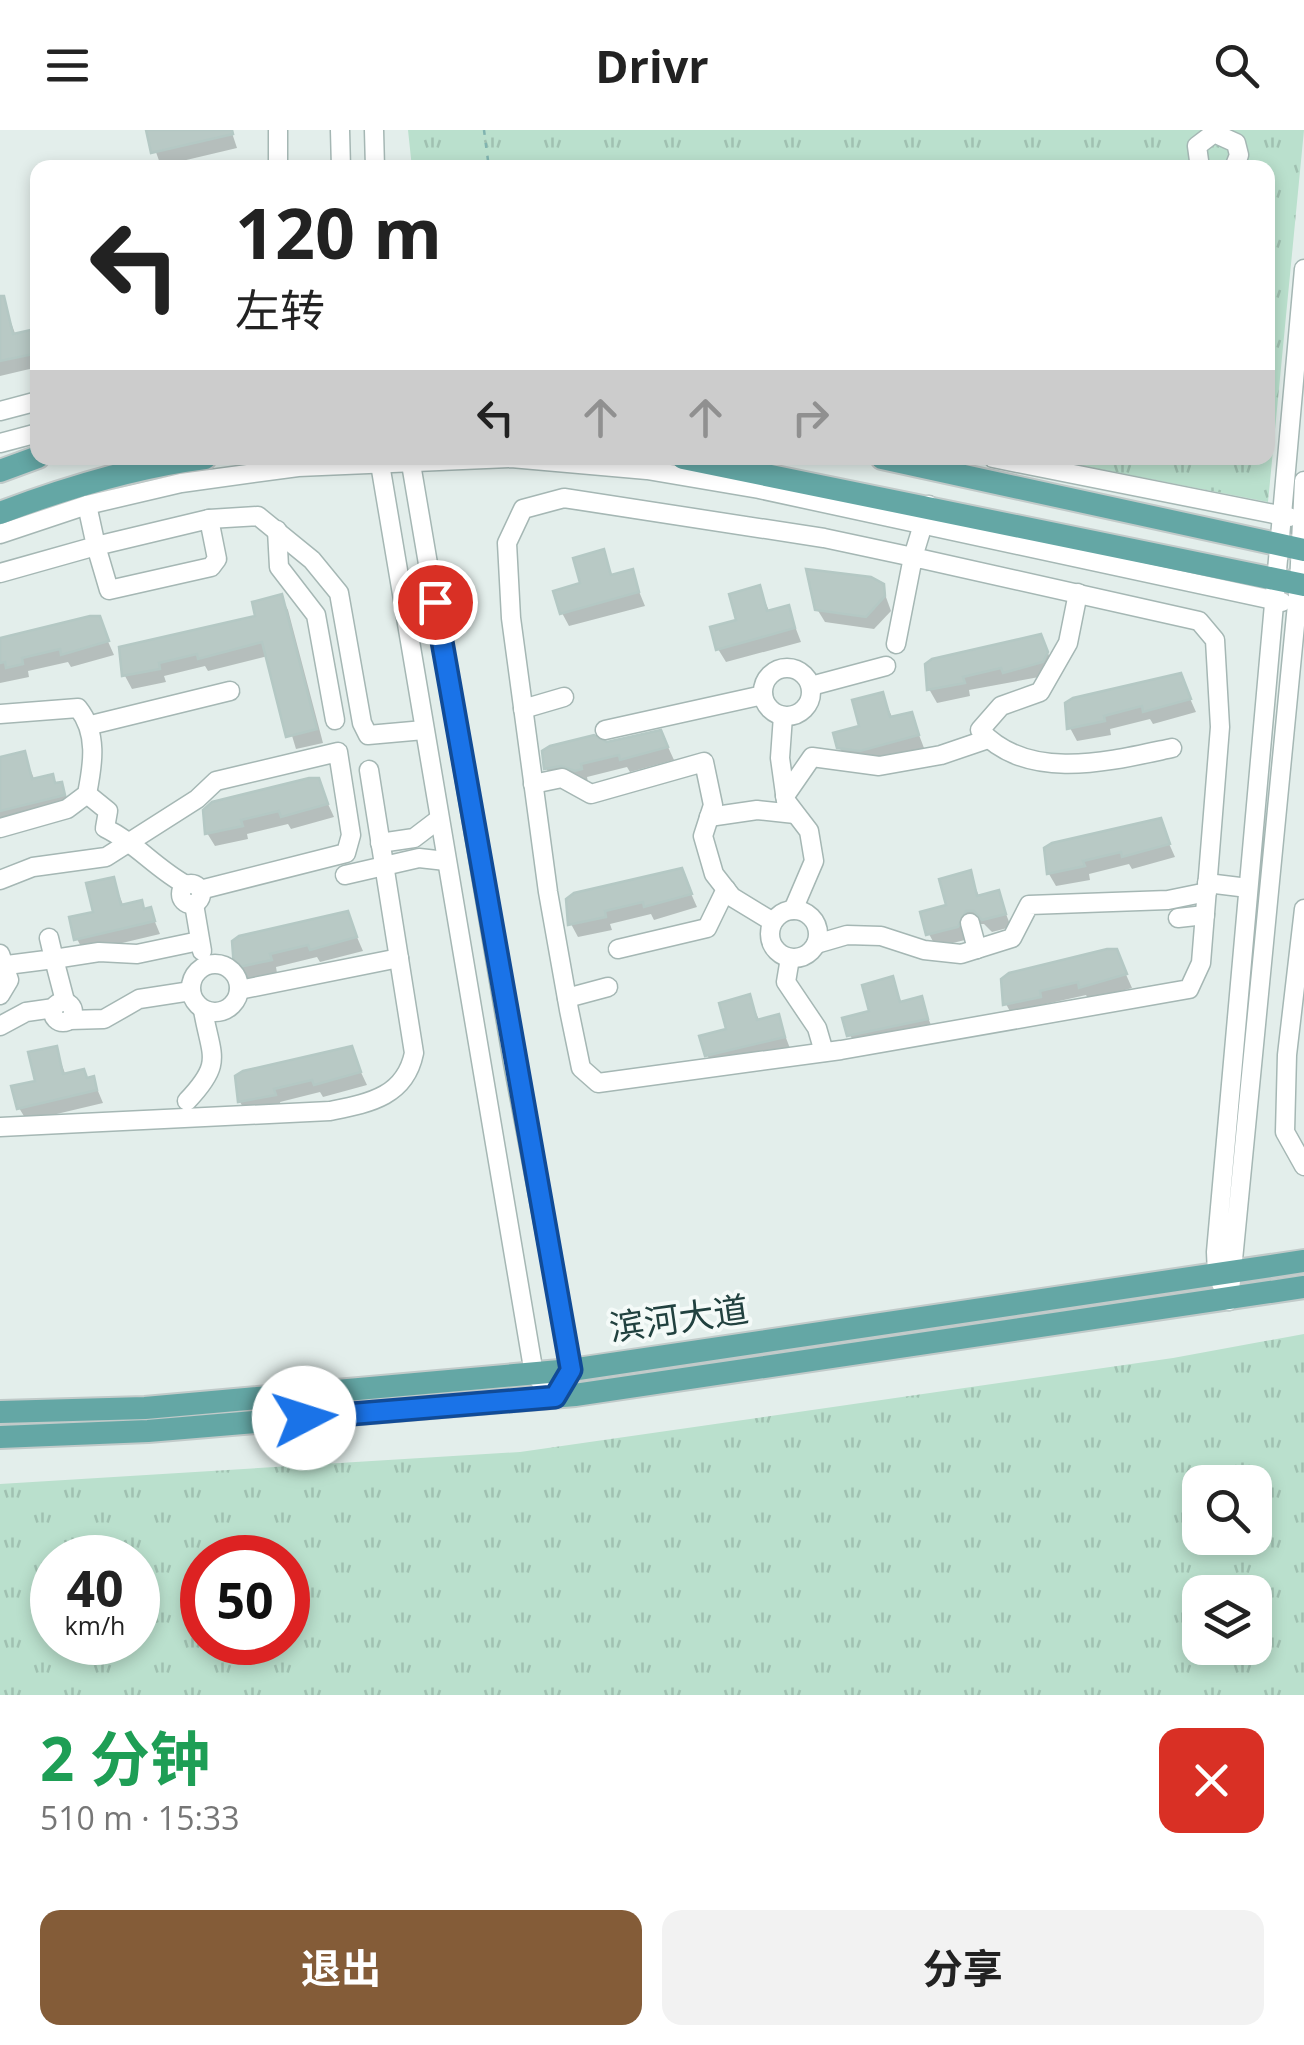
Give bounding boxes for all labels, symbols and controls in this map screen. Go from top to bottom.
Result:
text: Drivr [595,35,709,96]
icon: menu [40,38,95,93]
icon: search [1209,38,1264,93]
text: 120 m [235,184,442,280]
icon: left [70,200,200,330]
text: 左转 [235,279,325,340]
icon: left [468,390,523,445]
icon: ahead [573,390,628,445]
icon: ahead [678,390,733,445]
icon: right [783,390,838,445]
pin [393,560,478,645]
icon: arrive [408,575,463,630]
street label: 滨河大道 [606,1285,751,1351]
position arrow [252,1366,356,1470]
map controls [1182,1465,1272,1665]
button: search [1182,1465,1272,1555]
speed limit sign: 50 [180,1535,310,1665]
text: 40 [66,1554,124,1622]
button: layers [1182,1575,1272,1665]
text: km/h [65,1608,125,1642]
text: 2 分钟 [40,1717,210,1799]
button: close [1159,1728,1264,1833]
text: 510 m · 15:33 [40,1796,239,1839]
button: 退出 [40,1910,642,2025]
button: 分享 [662,1910,1264,2025]

